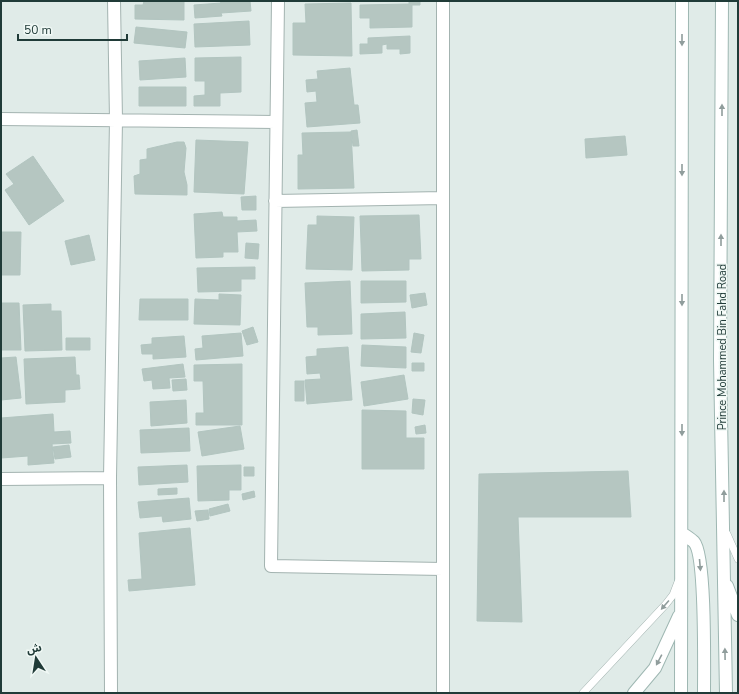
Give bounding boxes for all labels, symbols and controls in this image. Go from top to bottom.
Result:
scale bar [18,16,127,42]
text: 50 m [24,22,52,38]
one-way arrow [679,34,685,47]
one-way arrow [719,103,725,116]
one-way arrow [679,164,685,177]
one-way arrow [718,233,724,246]
street label: Prince Mohammed Bin Fahd Road [715,264,730,430]
one-way arrow [679,294,685,307]
one-way arrow [679,424,685,437]
one-way arrow [721,489,727,502]
one-way arrow [697,559,704,571]
one-way arrow [660,600,669,610]
north arrow [16,638,56,678]
text: ش [25,640,43,658]
one-way arrow [722,648,729,660]
one-way arrow [656,654,662,666]

